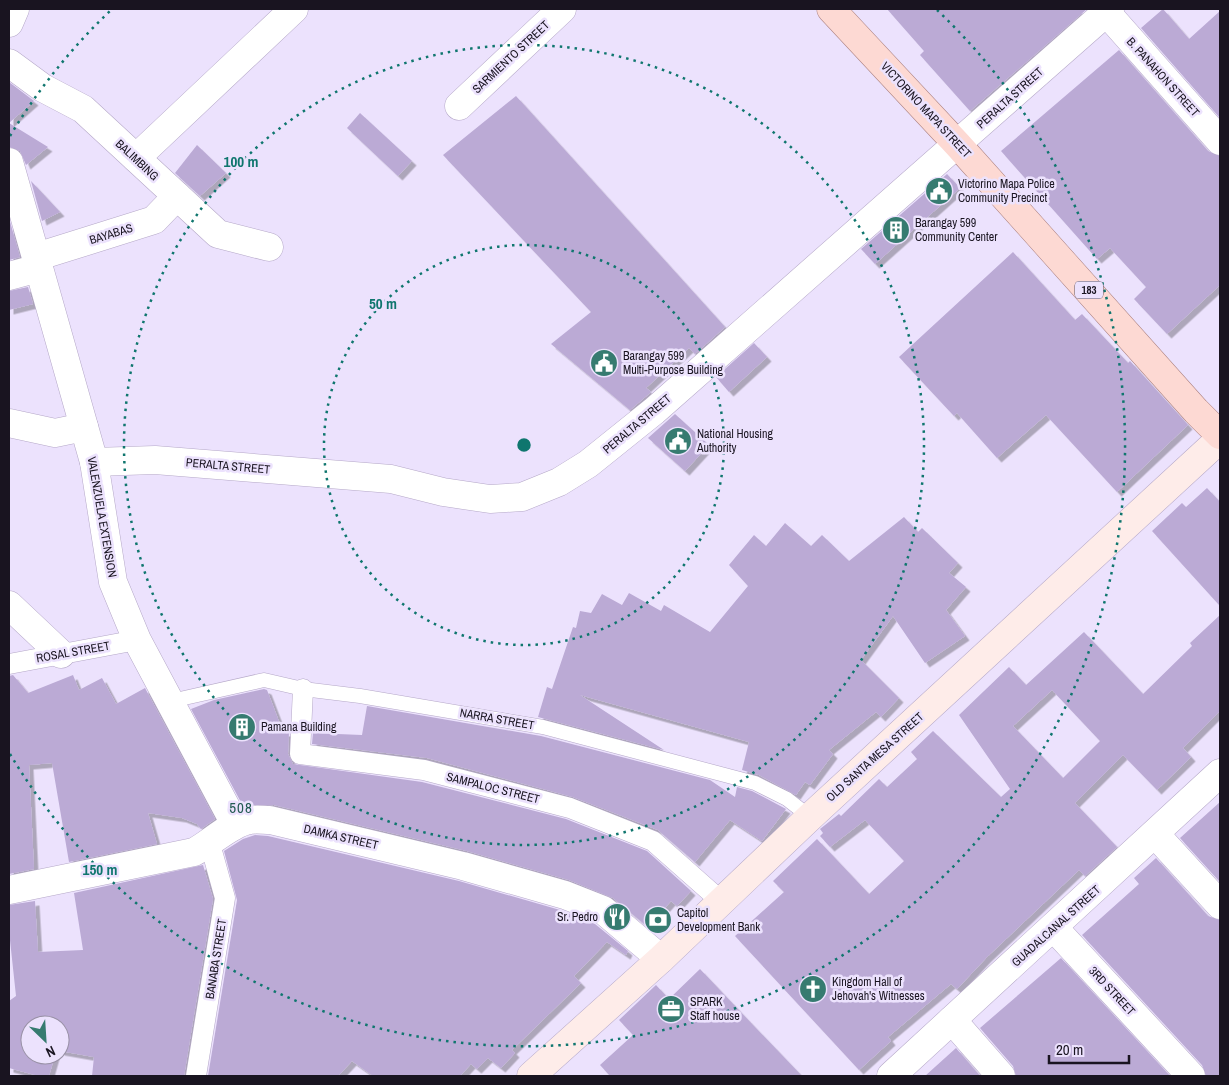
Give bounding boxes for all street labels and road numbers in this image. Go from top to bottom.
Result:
street label: SARMIENTO STREET [469,17,553,97]
street label: B. PANAHON STREET [1123,34,1203,120]
street label: VICTORINO MAPA STREET [877,59,975,161]
street label: PERALTA STREET [973,64,1047,132]
street label: BALIMBING [112,136,162,184]
street label: BAYABAS [87,220,135,248]
road number: 183 [1075,282,1103,298]
street label: PERALTA STREET [600,391,674,457]
street label: PERALTA STREET [185,454,271,478]
street label: VALENZUELA EXTENSION [83,455,121,579]
street label: ROSAL STREET [35,638,111,666]
street label: NARRA STREET [458,705,536,733]
street label: OLD SANTA MESA STREET [823,709,927,805]
street label: SAMPALOC STREET [445,769,541,807]
street label: DAMKA STREET [302,821,380,853]
street label: GUADALCANAL STREET [1008,882,1104,970]
street label: BANABA STREET [202,918,230,1000]
street label: 3RD STREET [1085,963,1139,1019]

